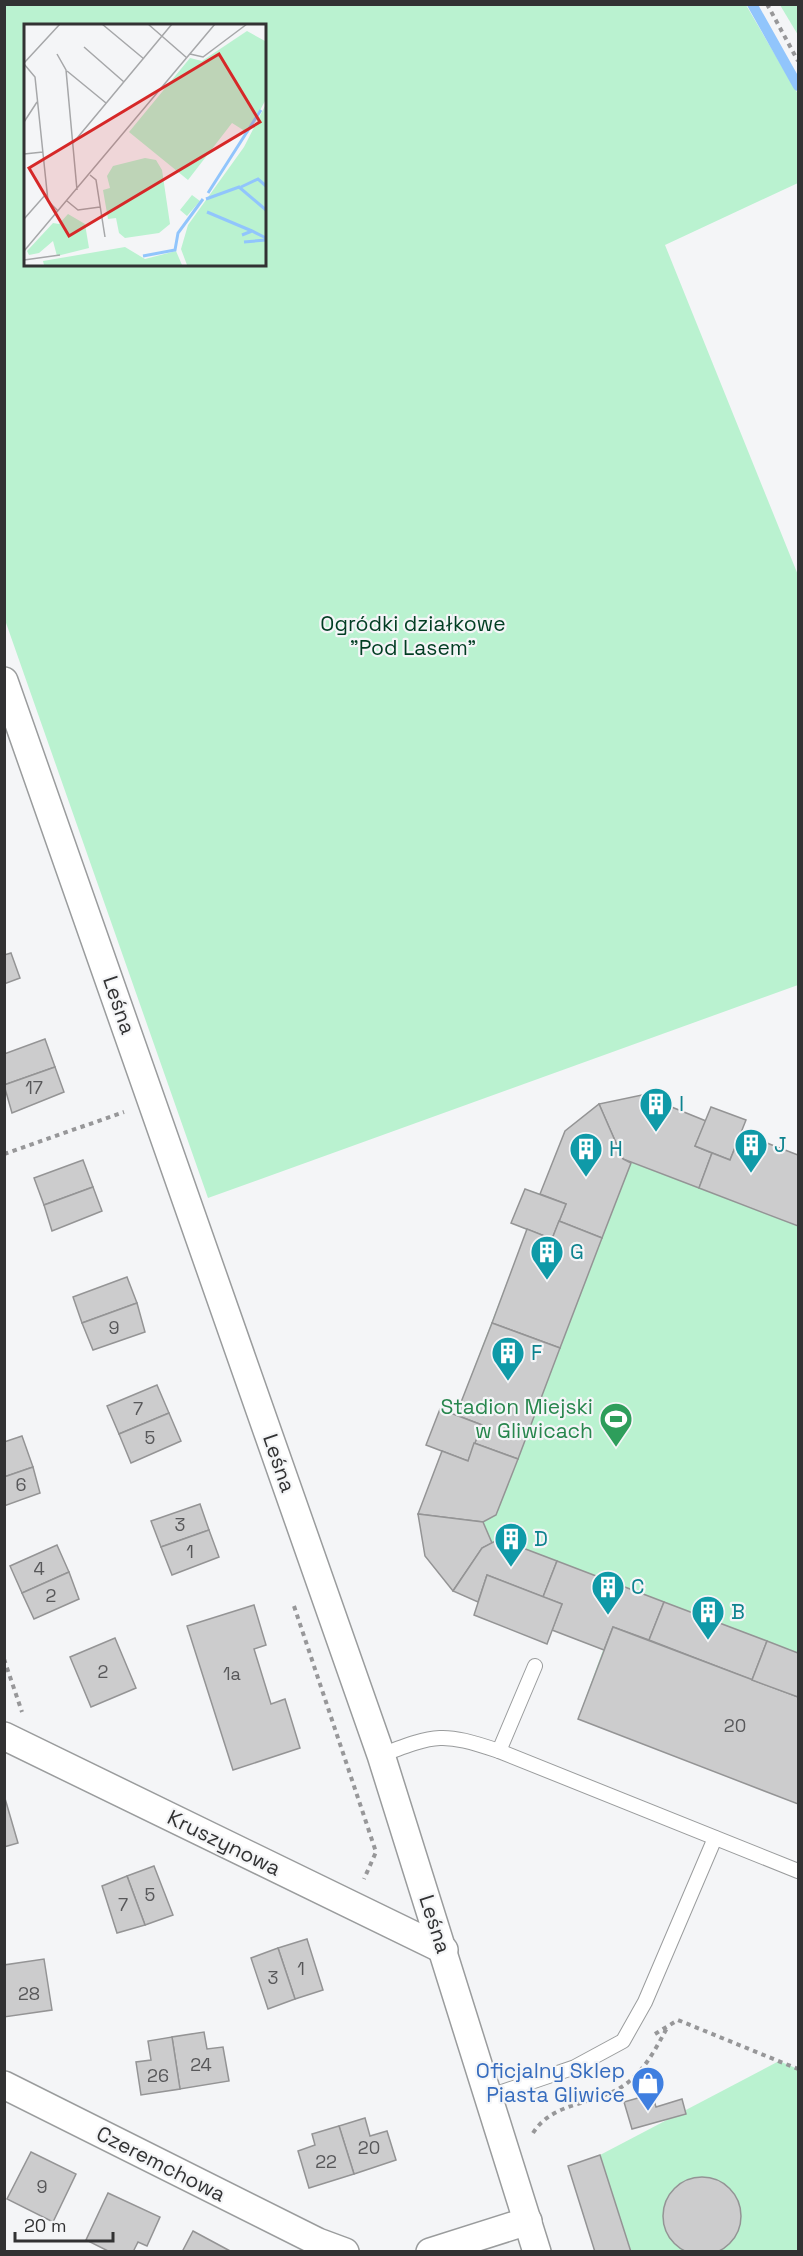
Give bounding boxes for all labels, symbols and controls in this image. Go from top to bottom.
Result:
inset map [24,24,266,266]
park label: Ogródki działkowe "Pod Lasem" [320,610,506,661]
street label: Leśna [97,972,142,1038]
house number: 17 [25,1076,43,1099]
building icon: I [638,1086,674,1133]
place label: I [679,1090,684,1117]
building icon: J [733,1127,769,1174]
building icon: H [568,1131,604,1178]
place label: J [774,1131,786,1158]
place label: H [609,1135,623,1162]
building icon: G [529,1234,565,1281]
place label: G [570,1238,584,1265]
house number: 9 [108,1316,120,1339]
building icon: F [490,1335,526,1382]
place label: F [531,1339,542,1366]
place label: Stadion Miejski w Gliwicach [440,1393,593,1444]
house number: 7 [133,1397,143,1420]
sports icon: Stadion Miejski w Gliwicach [598,1401,634,1448]
house number: 5 [145,1426,155,1449]
street label: Leśna [257,1430,302,1496]
house number: 6 [15,1473,27,1496]
house number: 3 [175,1513,185,1536]
building icon: D [493,1521,529,1568]
place label: D [534,1525,548,1552]
house number: 1 [186,1540,194,1563]
house number: 4 [33,1557,45,1580]
building icon: C [590,1569,626,1616]
place label: C [631,1573,644,1600]
house number: 2 [46,1584,56,1607]
building icon: B [690,1594,726,1641]
place label: B [731,1598,745,1625]
house number: 2 [98,1660,108,1683]
house number: 1a [223,1662,241,1685]
house number: 20 [724,1714,746,1737]
street label: Kruszynowa [163,1803,285,1882]
house number: 5 [145,1883,155,1906]
street label: Leśna [413,1891,458,1956]
house number: 7 [118,1893,128,1916]
house number: 1 [297,1957,305,1980]
house number: 3 [268,1966,278,1989]
house number: 28 [18,1982,40,2005]
house number: 24 [190,2053,212,2076]
place label: Oficjalny Sklep Piasta Gliwice [476,2057,625,2108]
house number: 26 [147,2064,169,2087]
shop icon: Oficjalny Sklep Piasta Gliwice [630,2065,666,2112]
street label: Czeremchowa [92,2119,230,2208]
house number: 20 [358,2136,380,2159]
house number: 22 [315,2150,337,2173]
house number: 9 [36,2175,48,2198]
scale bar [15,2205,112,2243]
text: 20 m [24,2214,67,2237]

